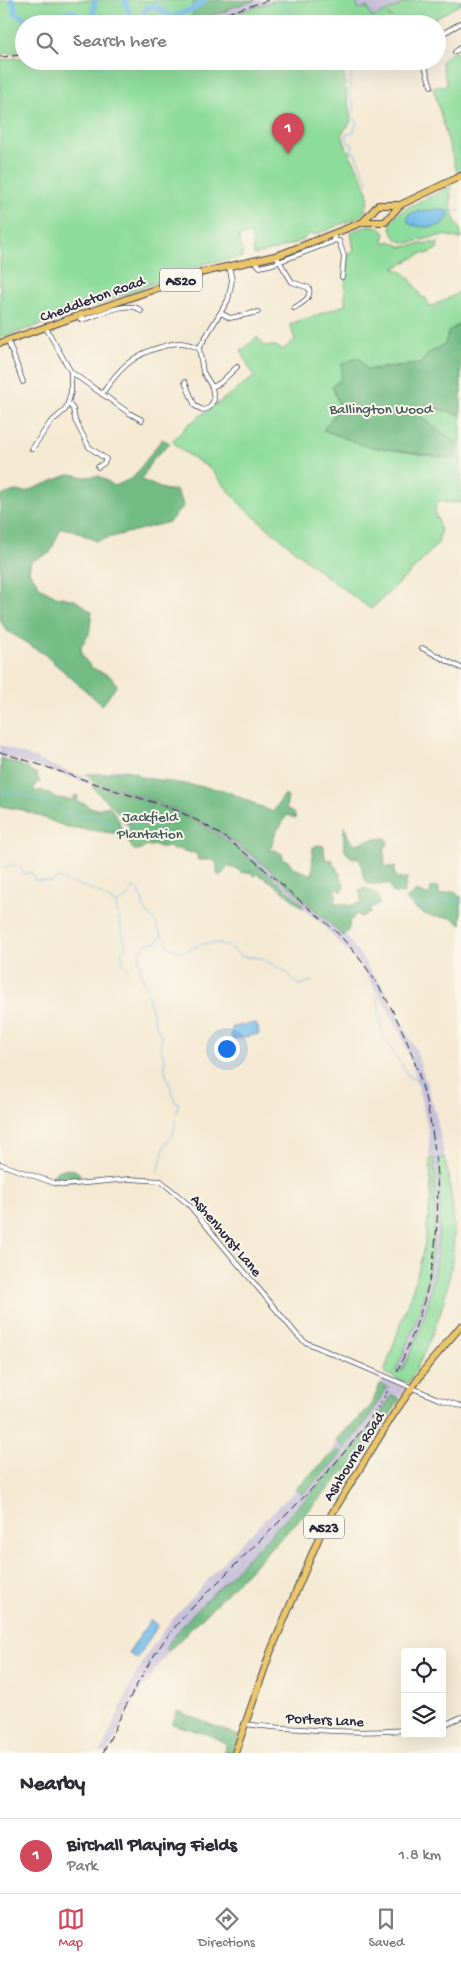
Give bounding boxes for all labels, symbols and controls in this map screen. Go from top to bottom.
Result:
search box [15,15,446,70]
icon: search [33,29,61,57]
text: Search here [73,31,167,54]
pin: 1 [272,113,304,154]
road number: A520 [160,268,202,292]
street label: Cheddleton Road [38,272,149,327]
park label: Ballington Wood [328,401,434,419]
park label: Jackfield Plantation [116,809,183,844]
your location [214,1036,240,1062]
street label: Ashenhurst Lane [186,1192,265,1281]
street label: Ashbourne Road [320,1408,390,1505]
road number: A523 [304,1515,344,1538]
map controls [401,1648,446,1738]
button: locate [401,1648,446,1693]
button: layers [401,1693,446,1738]
street label: Porters Lane [284,1710,365,1732]
text: Nearby [20,1773,85,1798]
text: Birchall Playing Fields [67,1835,237,1858]
text: 1 [33,1847,39,1866]
text: 1.8 km [398,1847,441,1866]
text: Park [67,1858,98,1877]
tab: Map [57,1905,85,1952]
tab: Directions [198,1905,255,1952]
tab: Saved [368,1905,404,1952]

